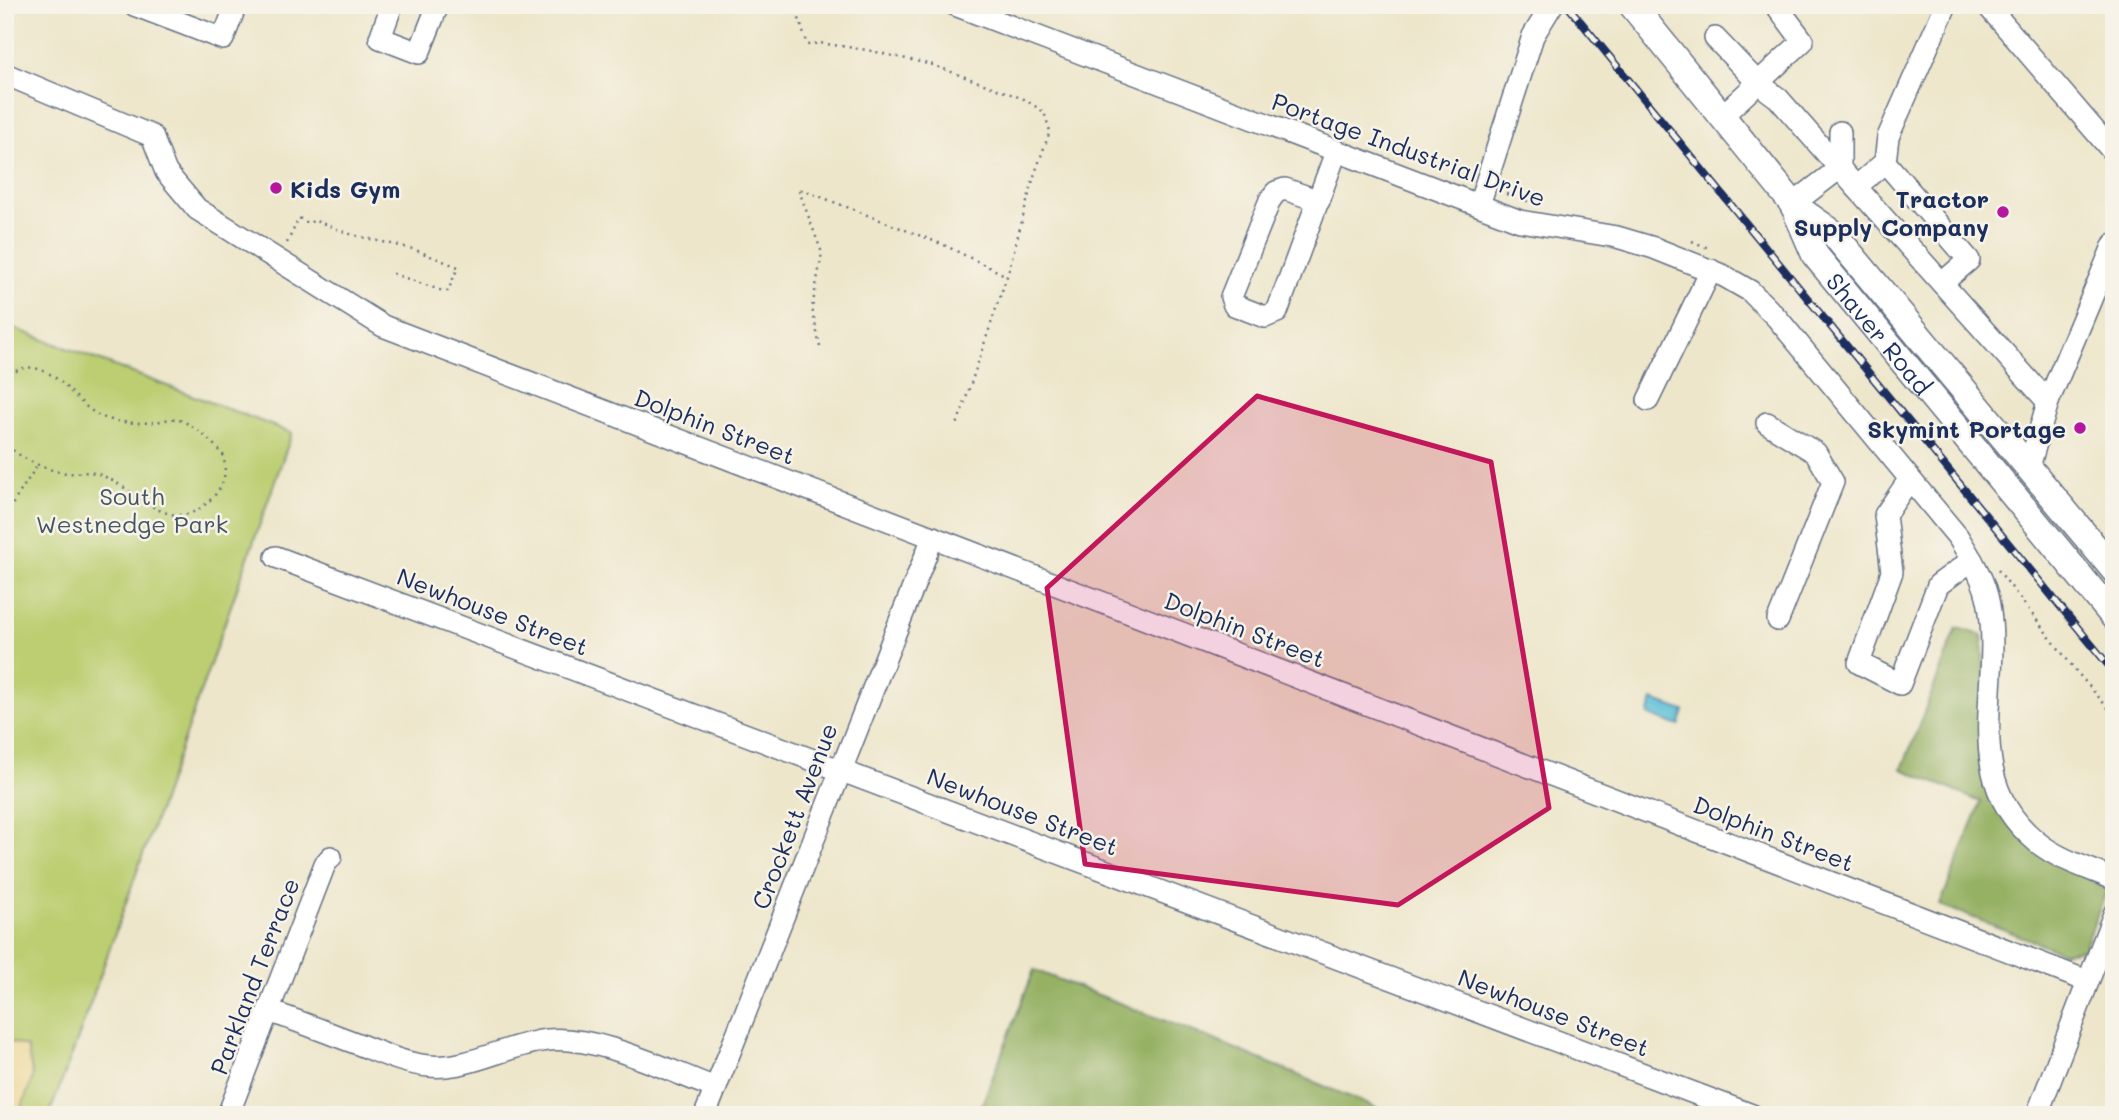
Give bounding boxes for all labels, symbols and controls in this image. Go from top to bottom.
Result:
street label: Portage Industrial Drive [1268,85,1550,213]
place label: Kids Gym [290,173,400,204]
marker: Kids Gym [268,180,284,196]
place label: Tractor Supply Company [1794,183,1989,242]
marker: Tractor Supply Company [1995,204,2011,220]
street label: Shaver Road [1820,266,1939,401]
street label: Dolphin Street [630,381,800,471]
place label: Skymint Portage [1867,413,2066,444]
marker: Skymint Portage [2072,420,2088,436]
park label: South Westnedge Park [36,480,228,539]
street label: Newhouse Street [393,560,593,662]
street label: Dolphin Street [1160,584,1330,674]
street label: Crockett Avenue [744,719,844,913]
street label: Newhouse Street [923,760,1123,862]
street label: Dolphin Street [1689,788,1859,878]
street label: Parkland Terrace [202,873,306,1079]
street label: Newhouse Street [1454,961,1654,1063]

